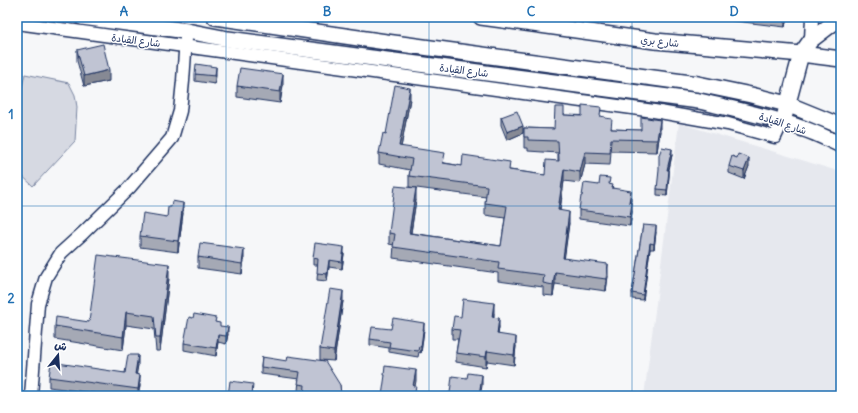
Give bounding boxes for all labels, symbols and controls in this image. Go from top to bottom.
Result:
text: A [120,3,129,20]
text: B [323,3,332,20]
text: C [527,3,536,20]
text: D [729,3,739,20]
street label: شارع القيادة [111,31,161,51]
street label: شارع بري [640,33,680,52]
street label: شارع القيادة [439,61,489,81]
text: 1 [8,106,14,123]
street label: شارع القيادة [757,110,809,138]
text: 2 [7,290,15,307]
north arrow [38,335,78,375]
text: ش [53,337,69,354]

